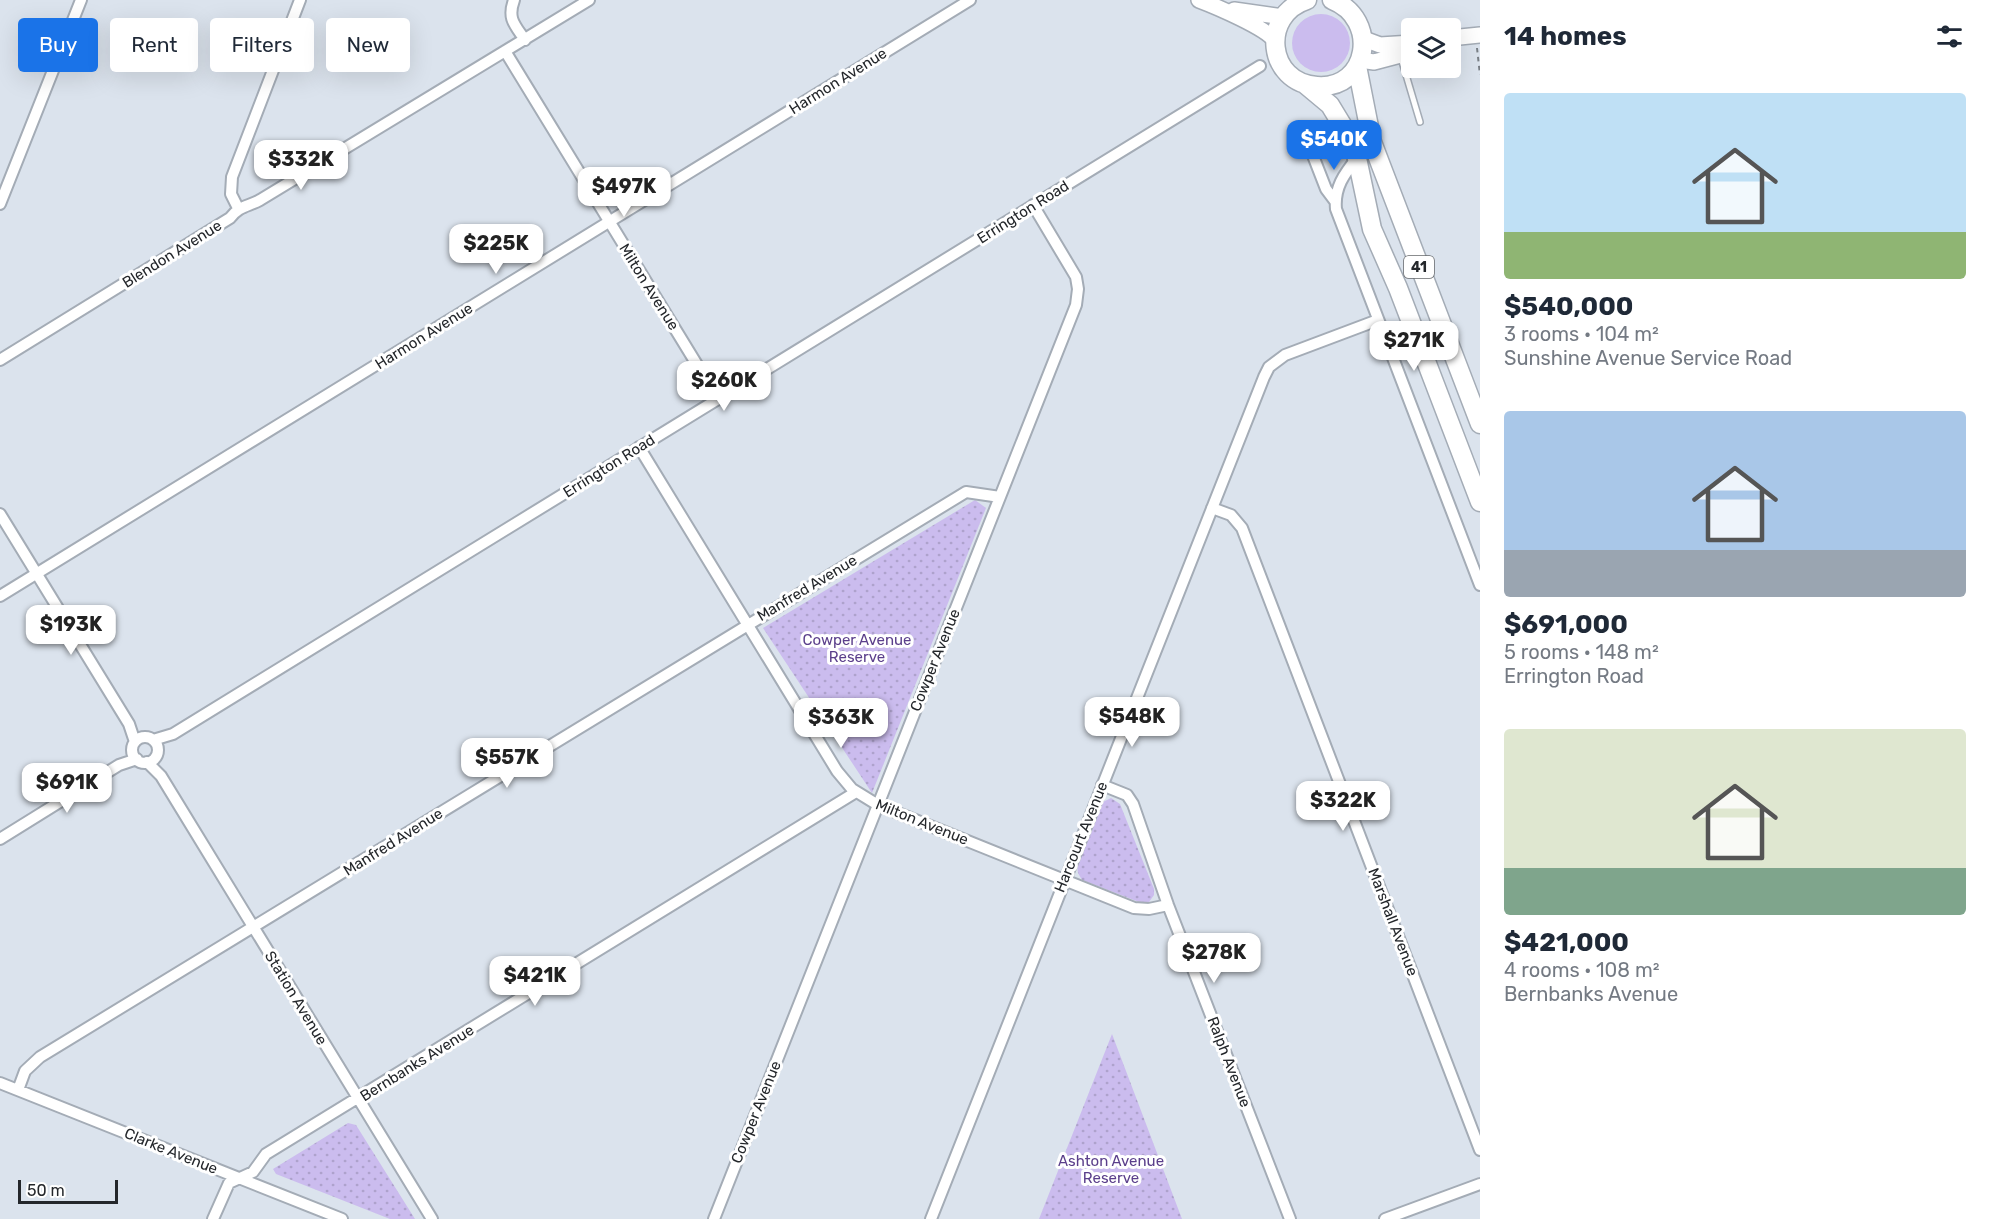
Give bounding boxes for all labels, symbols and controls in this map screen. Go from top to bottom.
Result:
chip: Buy [18,18,98,72]
chip: Rent [110,18,198,72]
chip: Filters [210,18,314,72]
chip: New [326,18,410,72]
map controls [1401,18,1461,78]
button: layers [1401,18,1461,78]
icon: filters [1933,20,1966,53]
text: 14 homes [1504,21,1627,52]
street label: Harmon Avenue [786,44,890,118]
pin: $540K [1292,120,1376,171]
text: $540K [1301,127,1367,151]
icon: home [1681,132,1789,240]
pin: $332K [259,140,343,191]
text: $332K [268,147,334,171]
pin: $497K [582,167,666,218]
text: $497K [592,174,656,198]
street label: Errington Road [974,177,1072,247]
street label: Blendon Avenue [119,216,225,292]
pin: $225K [454,224,538,275]
text: $225K [463,231,529,255]
street label: Milton Avenue [615,240,683,334]
road number: 41 [1404,256,1434,278]
text: $540,000 [1504,291,1634,322]
street label: Harmon Avenue [372,299,476,373]
pin: $271K [1372,321,1456,372]
text: 3 rooms · 104 m² [1504,322,1659,346]
text: $271K [1383,328,1445,352]
text: Sunshine Avenue Service Road [1504,346,1792,370]
pin: $260K [682,361,766,412]
text: $260K [691,368,757,392]
street label: Errington Road [560,431,658,501]
icon: home [1681,450,1789,558]
street label: Manfred Avenue [754,551,860,625]
pin: $193K [29,605,113,656]
street label: Cowper Avenue [906,606,964,714]
text: $691,000 [1504,609,1628,640]
text: $193K [40,612,102,636]
park label: Cowper Avenue Reserve [803,631,911,666]
text: 5 rooms · 148 m² [1504,640,1659,664]
text: Errington Road [1504,664,1644,688]
pin: $548K [1090,697,1174,748]
pin: $363K [799,698,883,749]
text: $548K [1099,704,1165,728]
text: $363K [808,705,874,729]
pin: $557K [465,738,549,789]
text: $557K [475,745,539,769]
pin: $691K [25,763,109,814]
icon: home [1681,768,1789,876]
text: $691K [36,770,98,794]
street label: Harcourt Avenue [1051,779,1111,895]
pin: $322K [1301,781,1385,832]
text: $322K [1310,788,1376,812]
street label: Milton Avenue [873,795,971,849]
street label: Manfred Avenue [340,804,446,880]
street label: Marshall Avenue [1364,866,1422,978]
text: $421,000 [1504,927,1629,958]
pin: $278K [1172,933,1256,984]
text: $278K [1182,940,1246,964]
street label: Station Avenue [261,948,331,1048]
pin: $421K [493,956,577,1007]
text: 4 rooms · 108 m² [1504,958,1660,982]
text: $421K [503,963,567,987]
text: Bernbanks Avenue [1504,982,1678,1006]
street label: Ralph Avenue [1203,1014,1255,1110]
street label: Bernbanks Avenue [357,1021,477,1105]
street label: Cowper Avenue [727,1058,785,1166]
street label: Clarke Avenue [122,1124,220,1178]
park label: Ashton Avenue Reserve [1058,1152,1164,1187]
scale bar [18,1177,118,1204]
text: 50 m [27,1181,65,1200]

